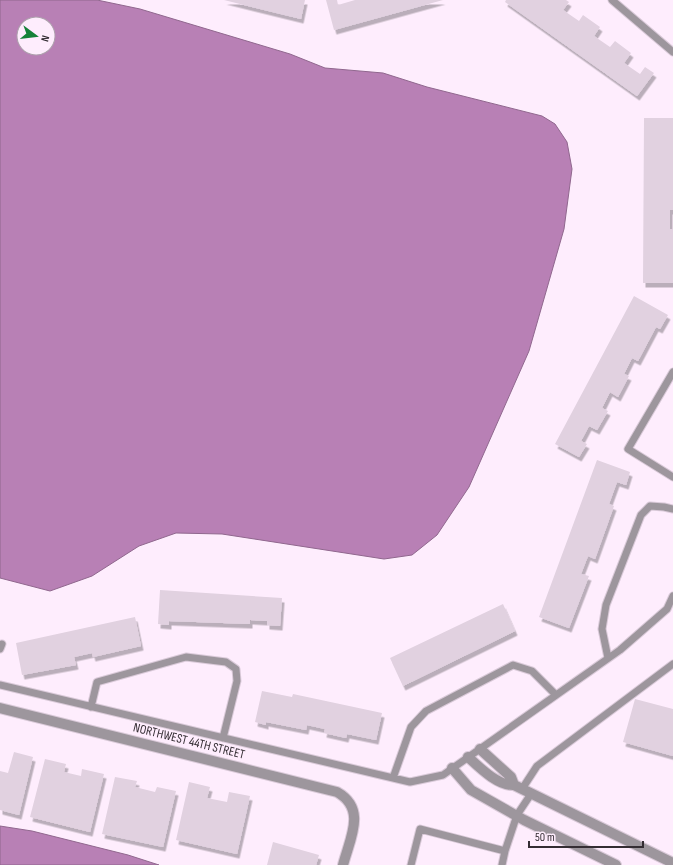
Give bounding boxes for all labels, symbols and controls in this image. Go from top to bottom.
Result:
north arrow [16,16,56,56]
text: N [38,34,52,43]
street label: NORTHWEST 44TH STREET [132,719,246,763]
scale bar [529,823,643,849]
text: 50 m [535,830,555,845]

